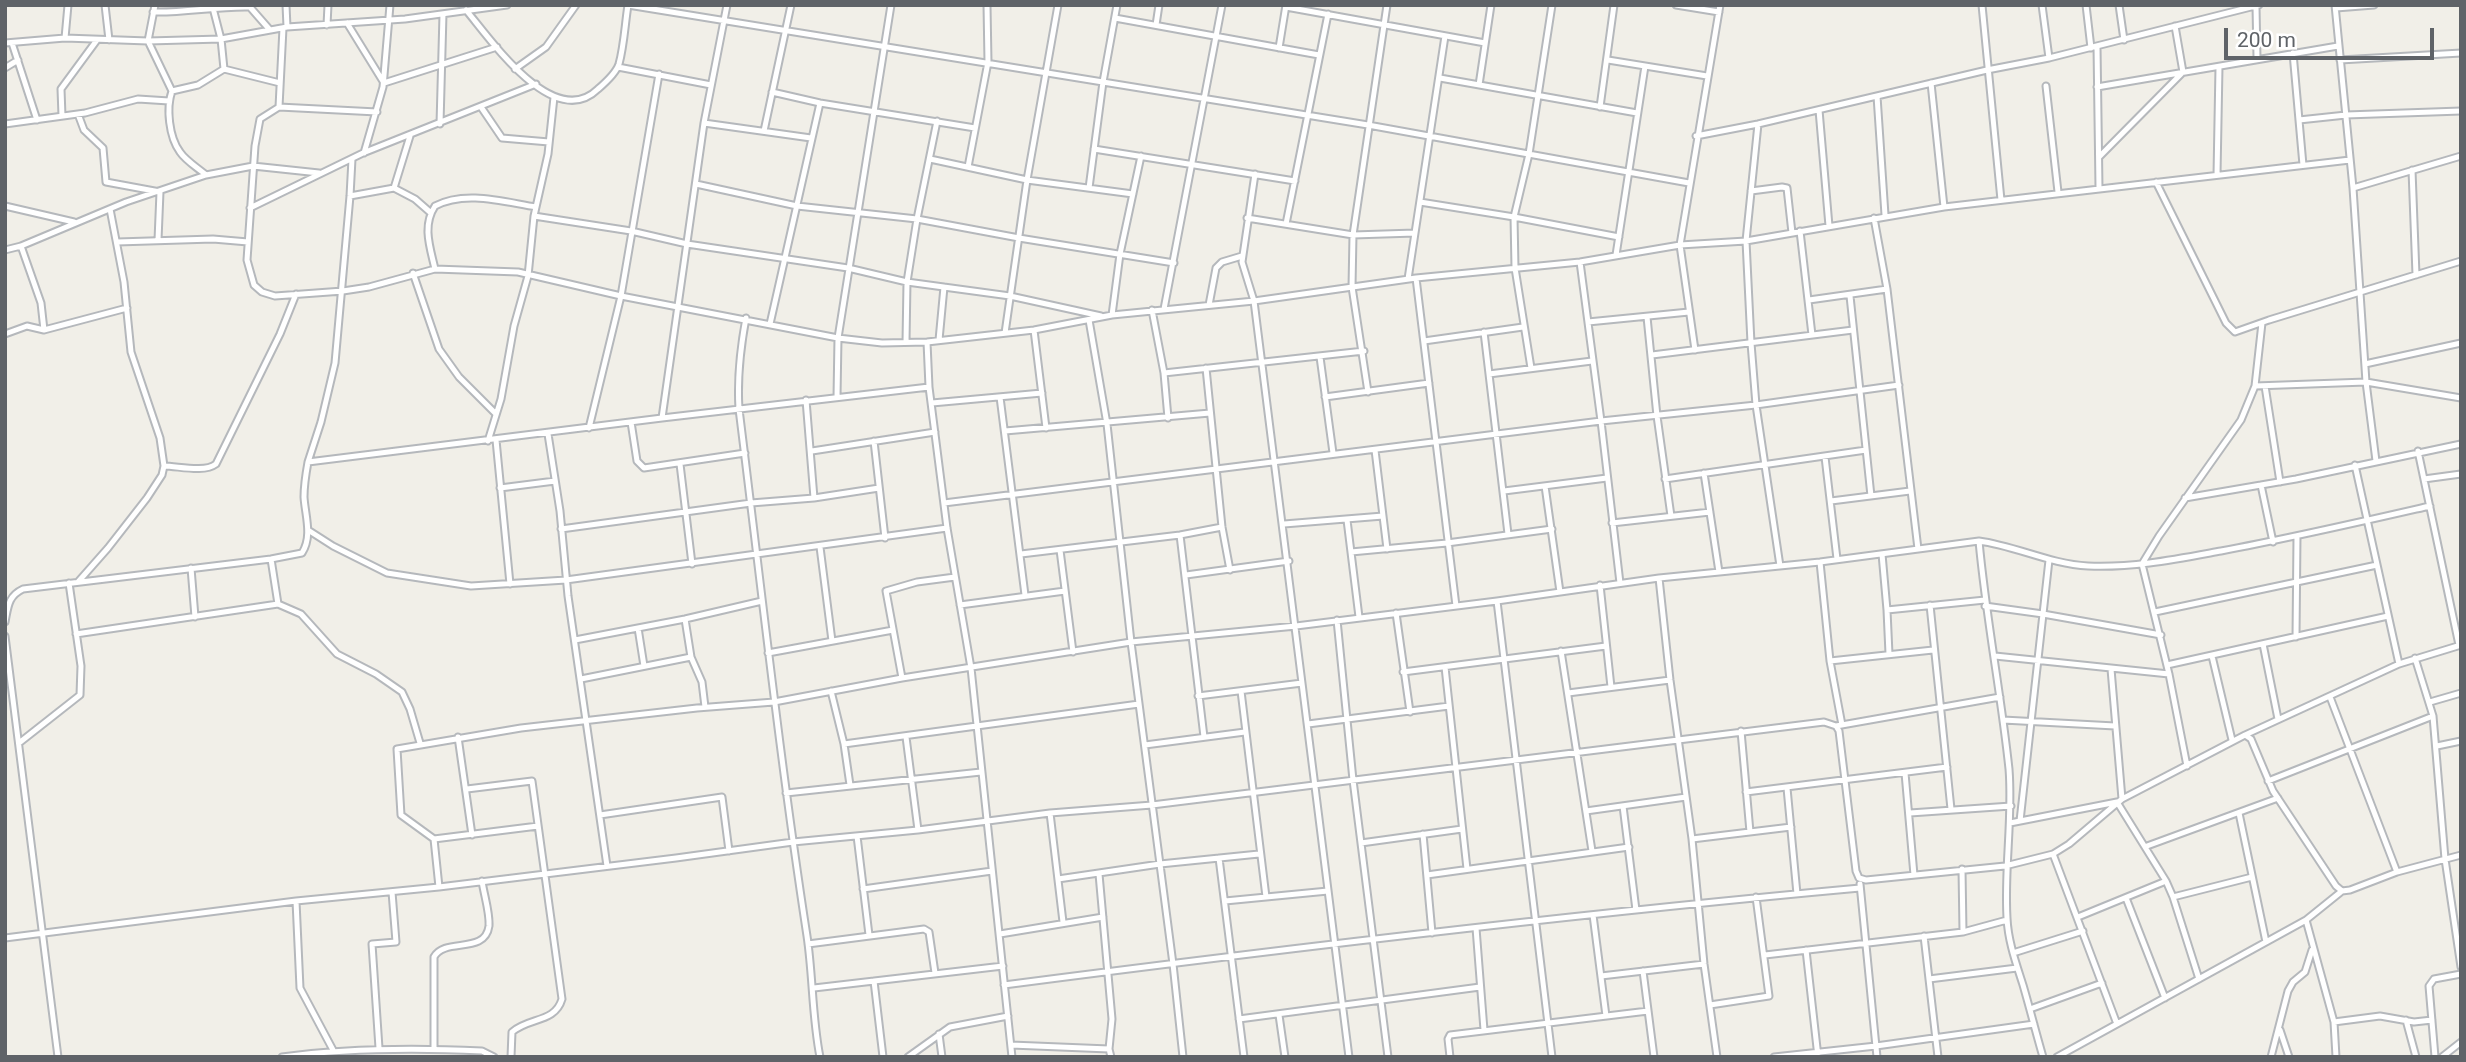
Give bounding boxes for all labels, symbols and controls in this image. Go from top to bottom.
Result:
scale bar [2228,14,2438,58]
text: 200 m [2237,28,2296,52]

